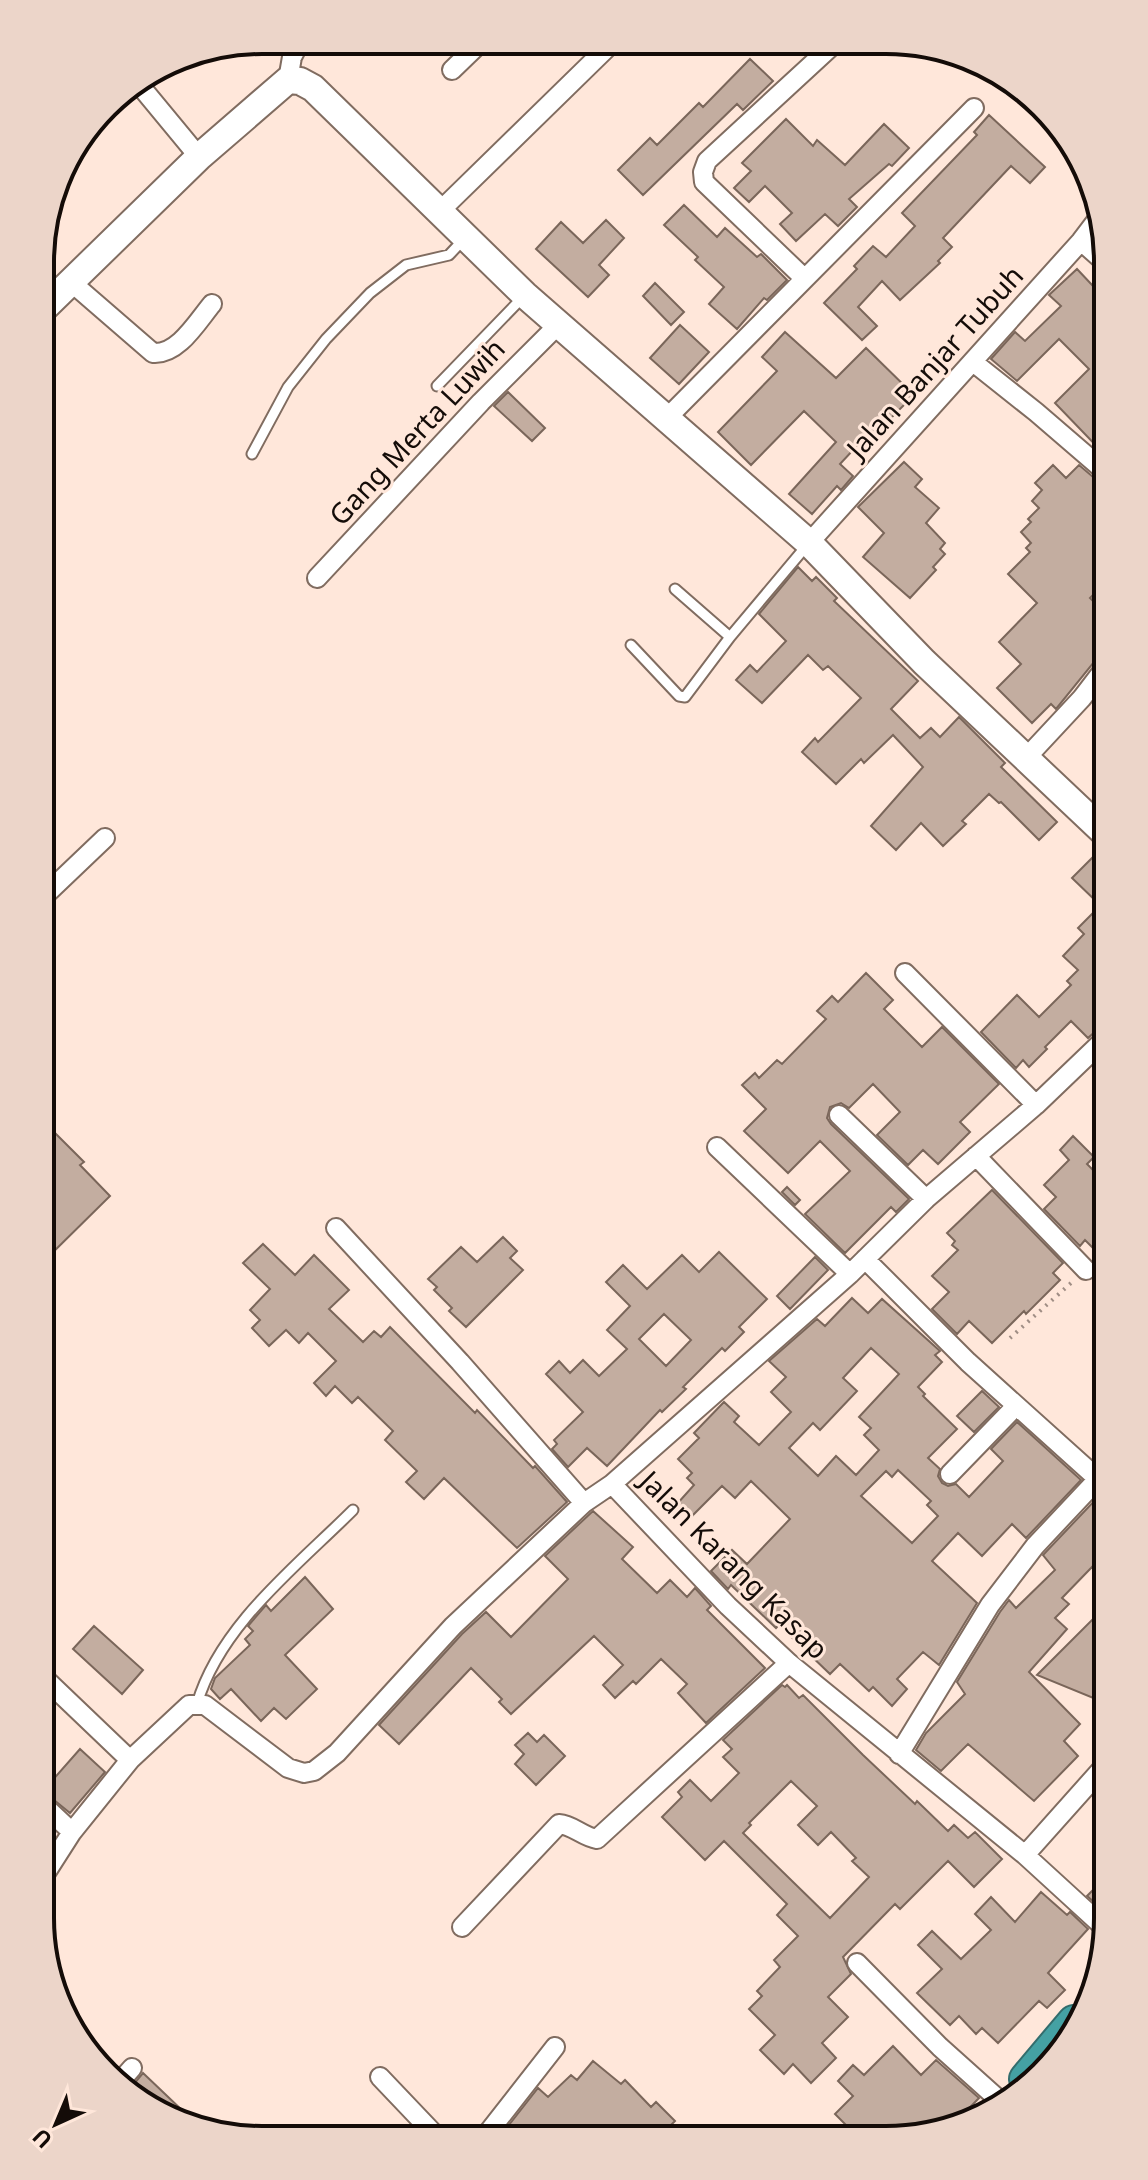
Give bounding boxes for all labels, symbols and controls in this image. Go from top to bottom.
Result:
street label: Jalan Banjar Tubuh [835,257,1031,468]
street label: Gang Merta Luwih [320,330,513,533]
street label: Jalan Karang Kasap [630,1460,837,1667]
north arrow [16,2084,96,2164]
text: U [25,2123,58,2156]

